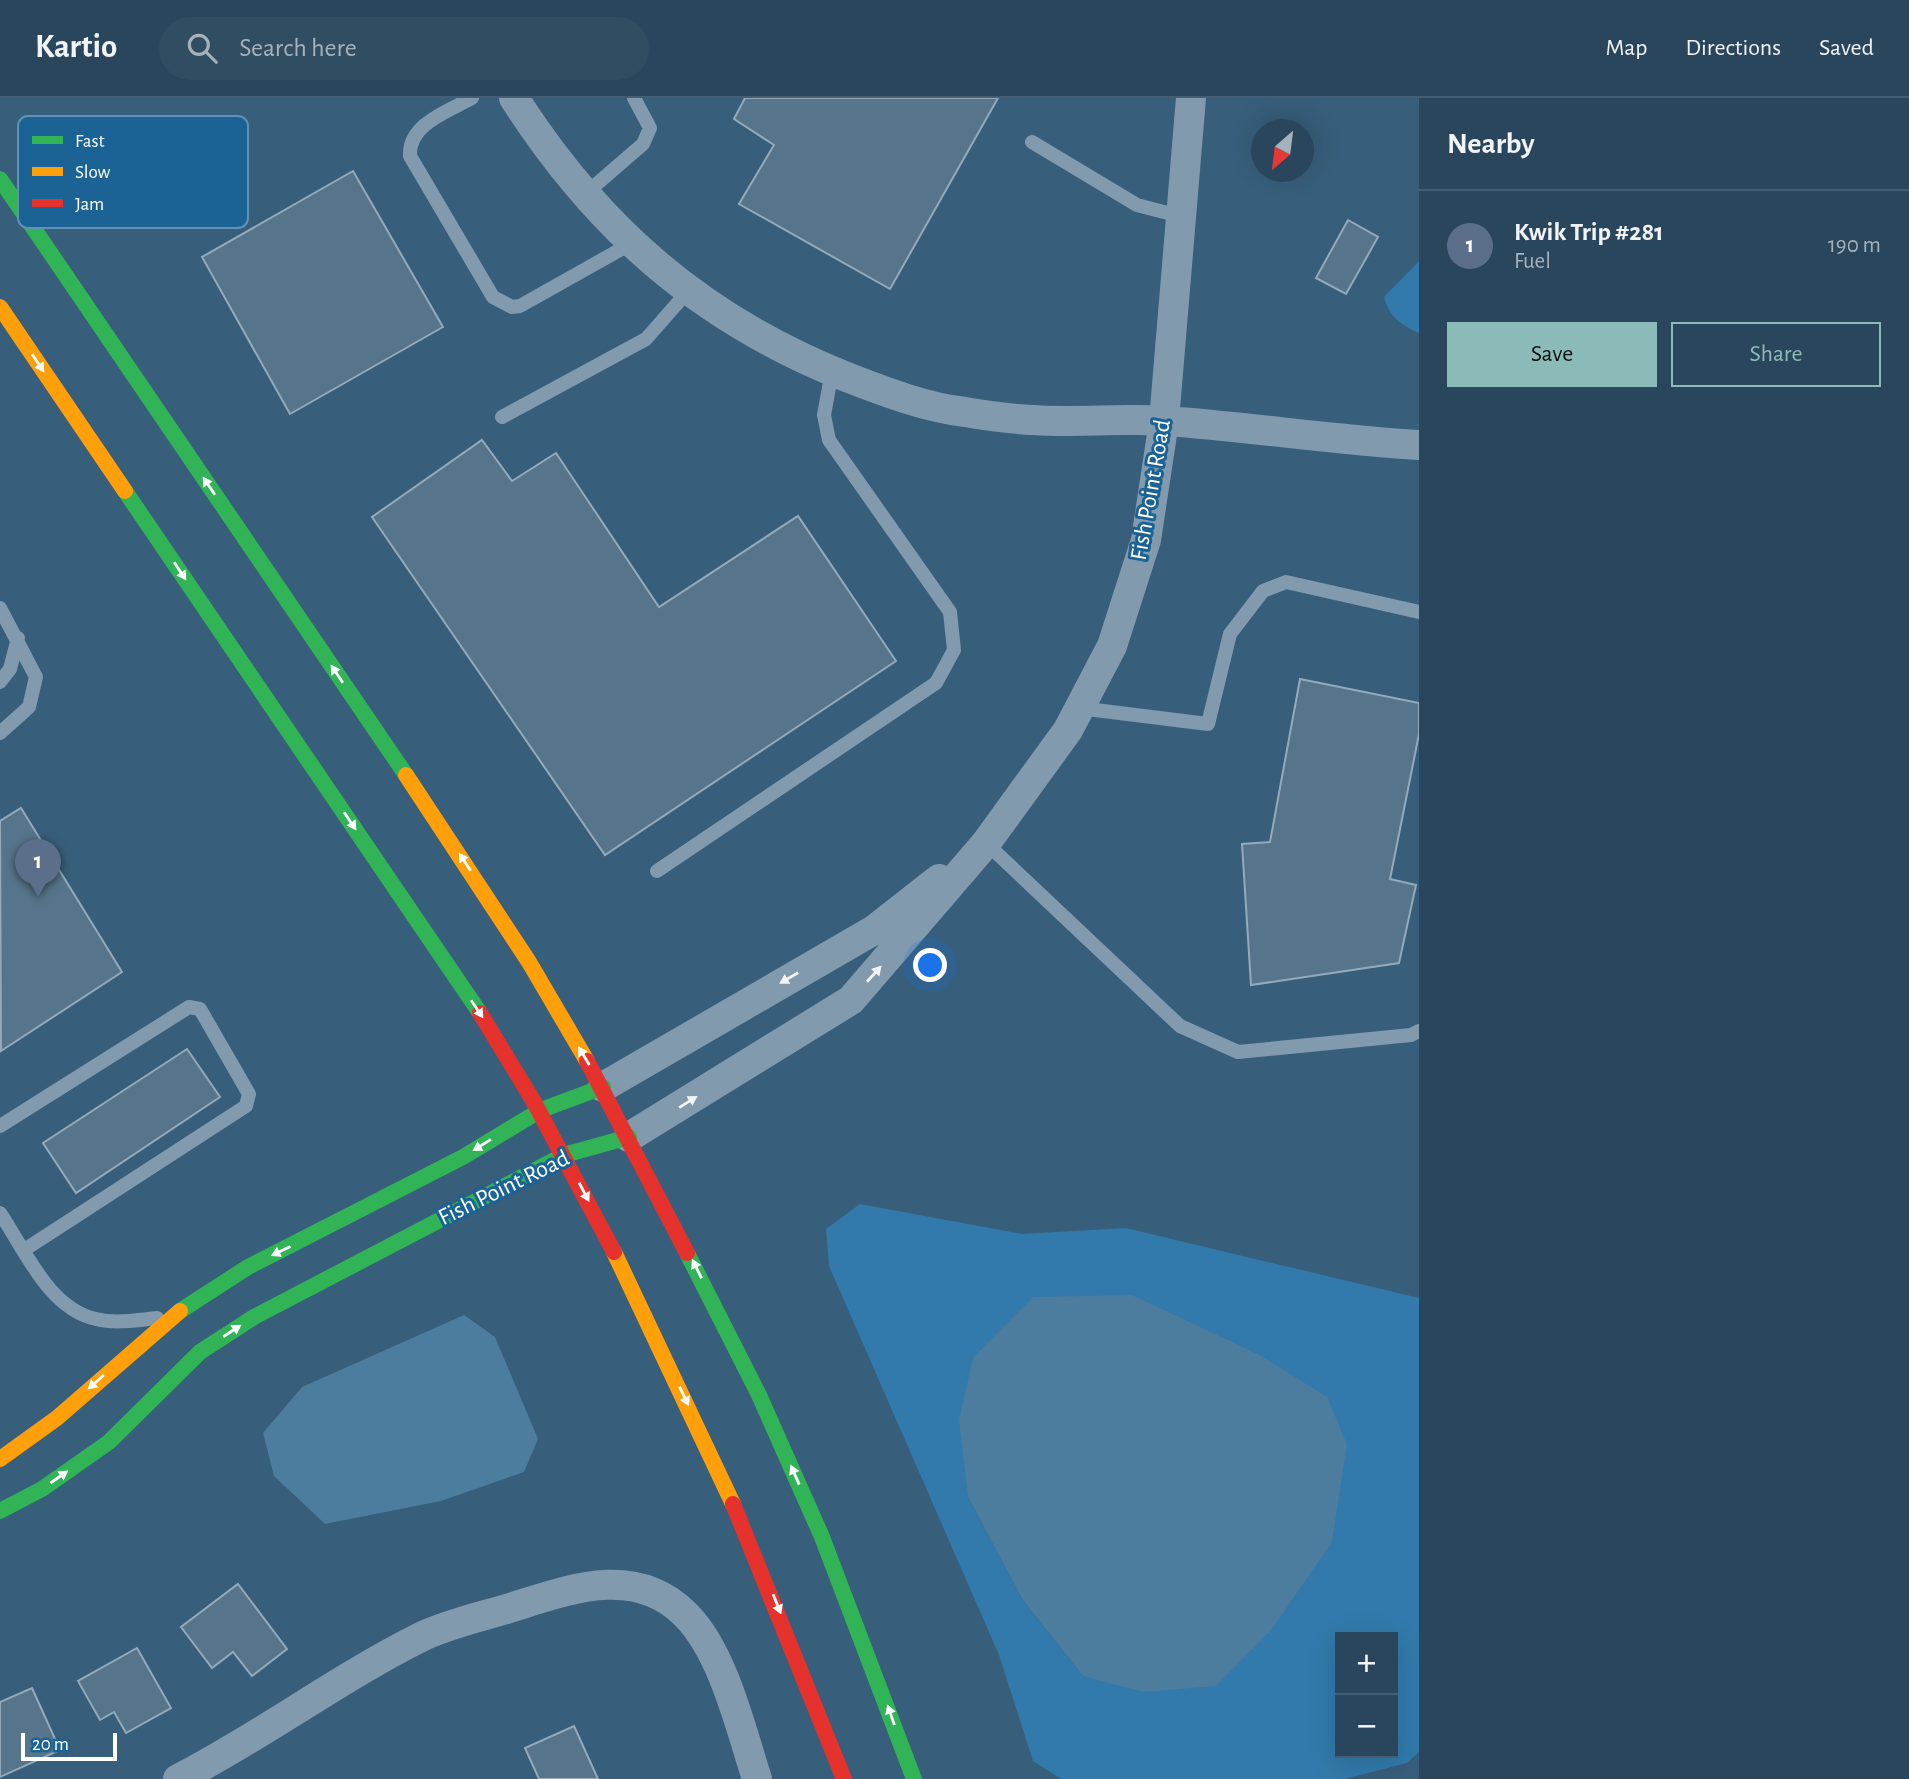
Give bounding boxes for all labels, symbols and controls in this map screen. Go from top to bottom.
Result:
search box [159,17,649,80]
icon: search [183,29,221,67]
text: Kartio [35,31,117,64]
text: Search here [239,35,357,61]
text: Map [1605,36,1647,60]
text: Directions [1685,36,1781,60]
text: Saved [1819,36,1874,60]
legend [18,116,248,228]
north arrow [1251,119,1314,182]
text: Nearby [1447,129,1535,159]
text: Fast [75,132,105,151]
text: Slow [75,163,111,182]
text: Jam [75,195,104,214]
text: Kwik Trip #281 [1514,219,1664,245]
text: 1 [1466,234,1474,257]
text: 190 m [1828,234,1881,257]
text: Fuel [1514,250,1551,273]
button: Save [1447,322,1657,387]
button: Share [1671,322,1881,387]
one-way arrow [31,354,45,372]
street label: Fish Point Road [1127,418,1175,562]
one-way arrow [202,477,216,495]
one-way arrow [173,562,186,581]
one-way arrow [330,665,344,683]
one-way arrow [343,811,356,831]
pin: 1 [15,839,61,897]
one-way arrow [458,853,471,872]
your location [913,948,947,982]
one-way arrow [866,965,882,983]
one-way arrow [780,972,799,985]
one-way arrow [470,1000,484,1018]
one-way arrow [577,1047,590,1066]
one-way arrow [678,1096,697,1109]
one-way arrow [473,1139,492,1152]
street label: Fish Point Road [435,1146,573,1230]
one-way arrow [578,1182,590,1201]
one-way arrow [271,1245,291,1256]
one-way arrow [692,1259,703,1279]
one-way arrow [223,1325,242,1338]
one-way arrow [87,1374,105,1390]
one-way arrow [678,1386,690,1406]
one-way arrow [789,1464,800,1485]
one-way arrow [50,1470,68,1484]
one-way arrow [771,1593,782,1614]
map controls [1335,1632,1398,1758]
button: + [1335,1632,1398,1695]
button: − [1335,1695,1398,1758]
one-way arrow [885,1704,896,1725]
scale bar [21,1730,117,1762]
text: 20 m [32,1735,69,1754]

